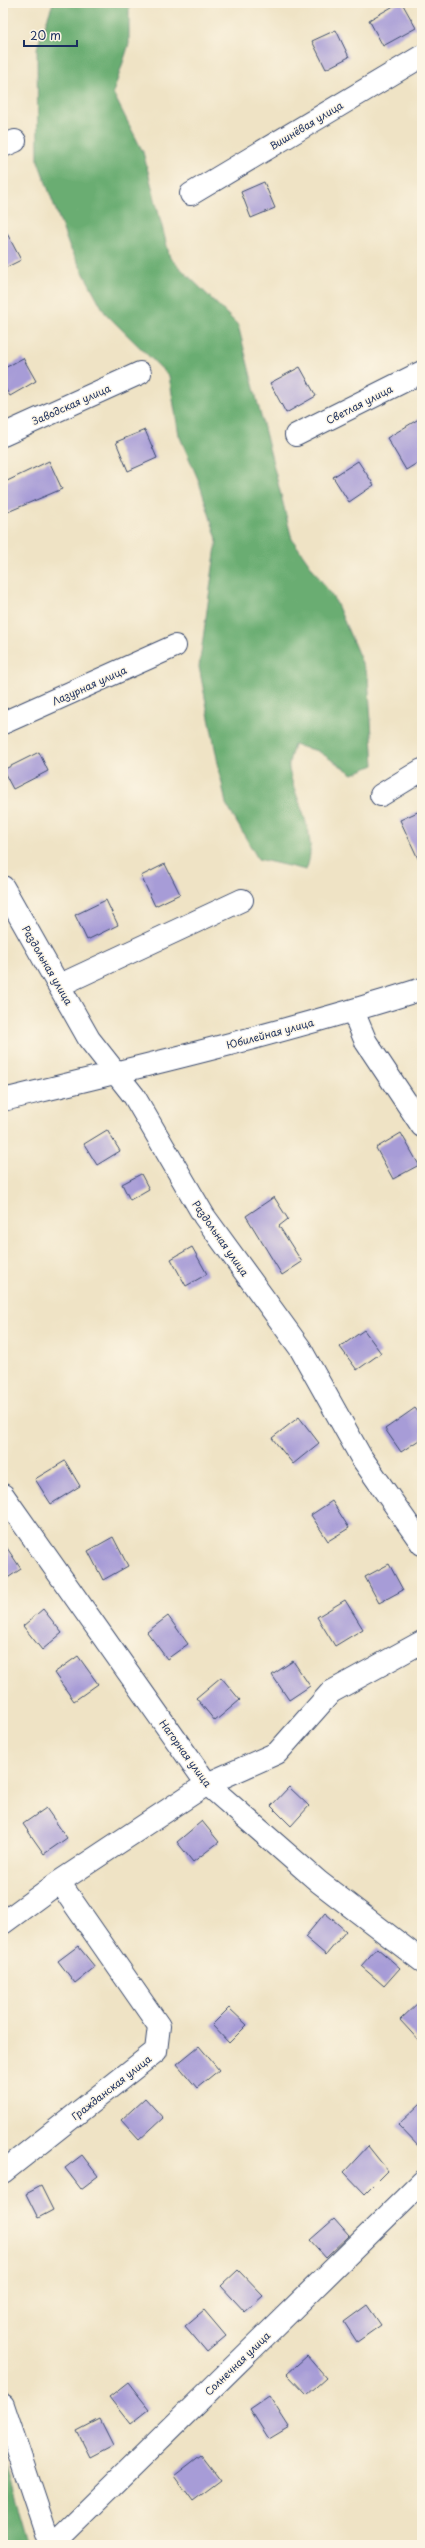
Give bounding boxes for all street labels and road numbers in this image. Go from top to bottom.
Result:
street label: Вишнёвая улица [266,97,346,153]
street label: Заводская улица [29,380,113,428]
street label: Светлая улица [323,380,396,427]
street label: Лазурная улица [49,662,130,709]
street label: Раздольная улица [19,923,77,1008]
street label: Юбилейная улица [225,1014,316,1052]
street label: Раздольная улица [189,1197,253,1279]
street label: Нагорная улица [156,1716,216,1790]
street label: Гражданская улица [68,2051,155,2123]
street label: Солнечная улица [201,2327,274,2398]

